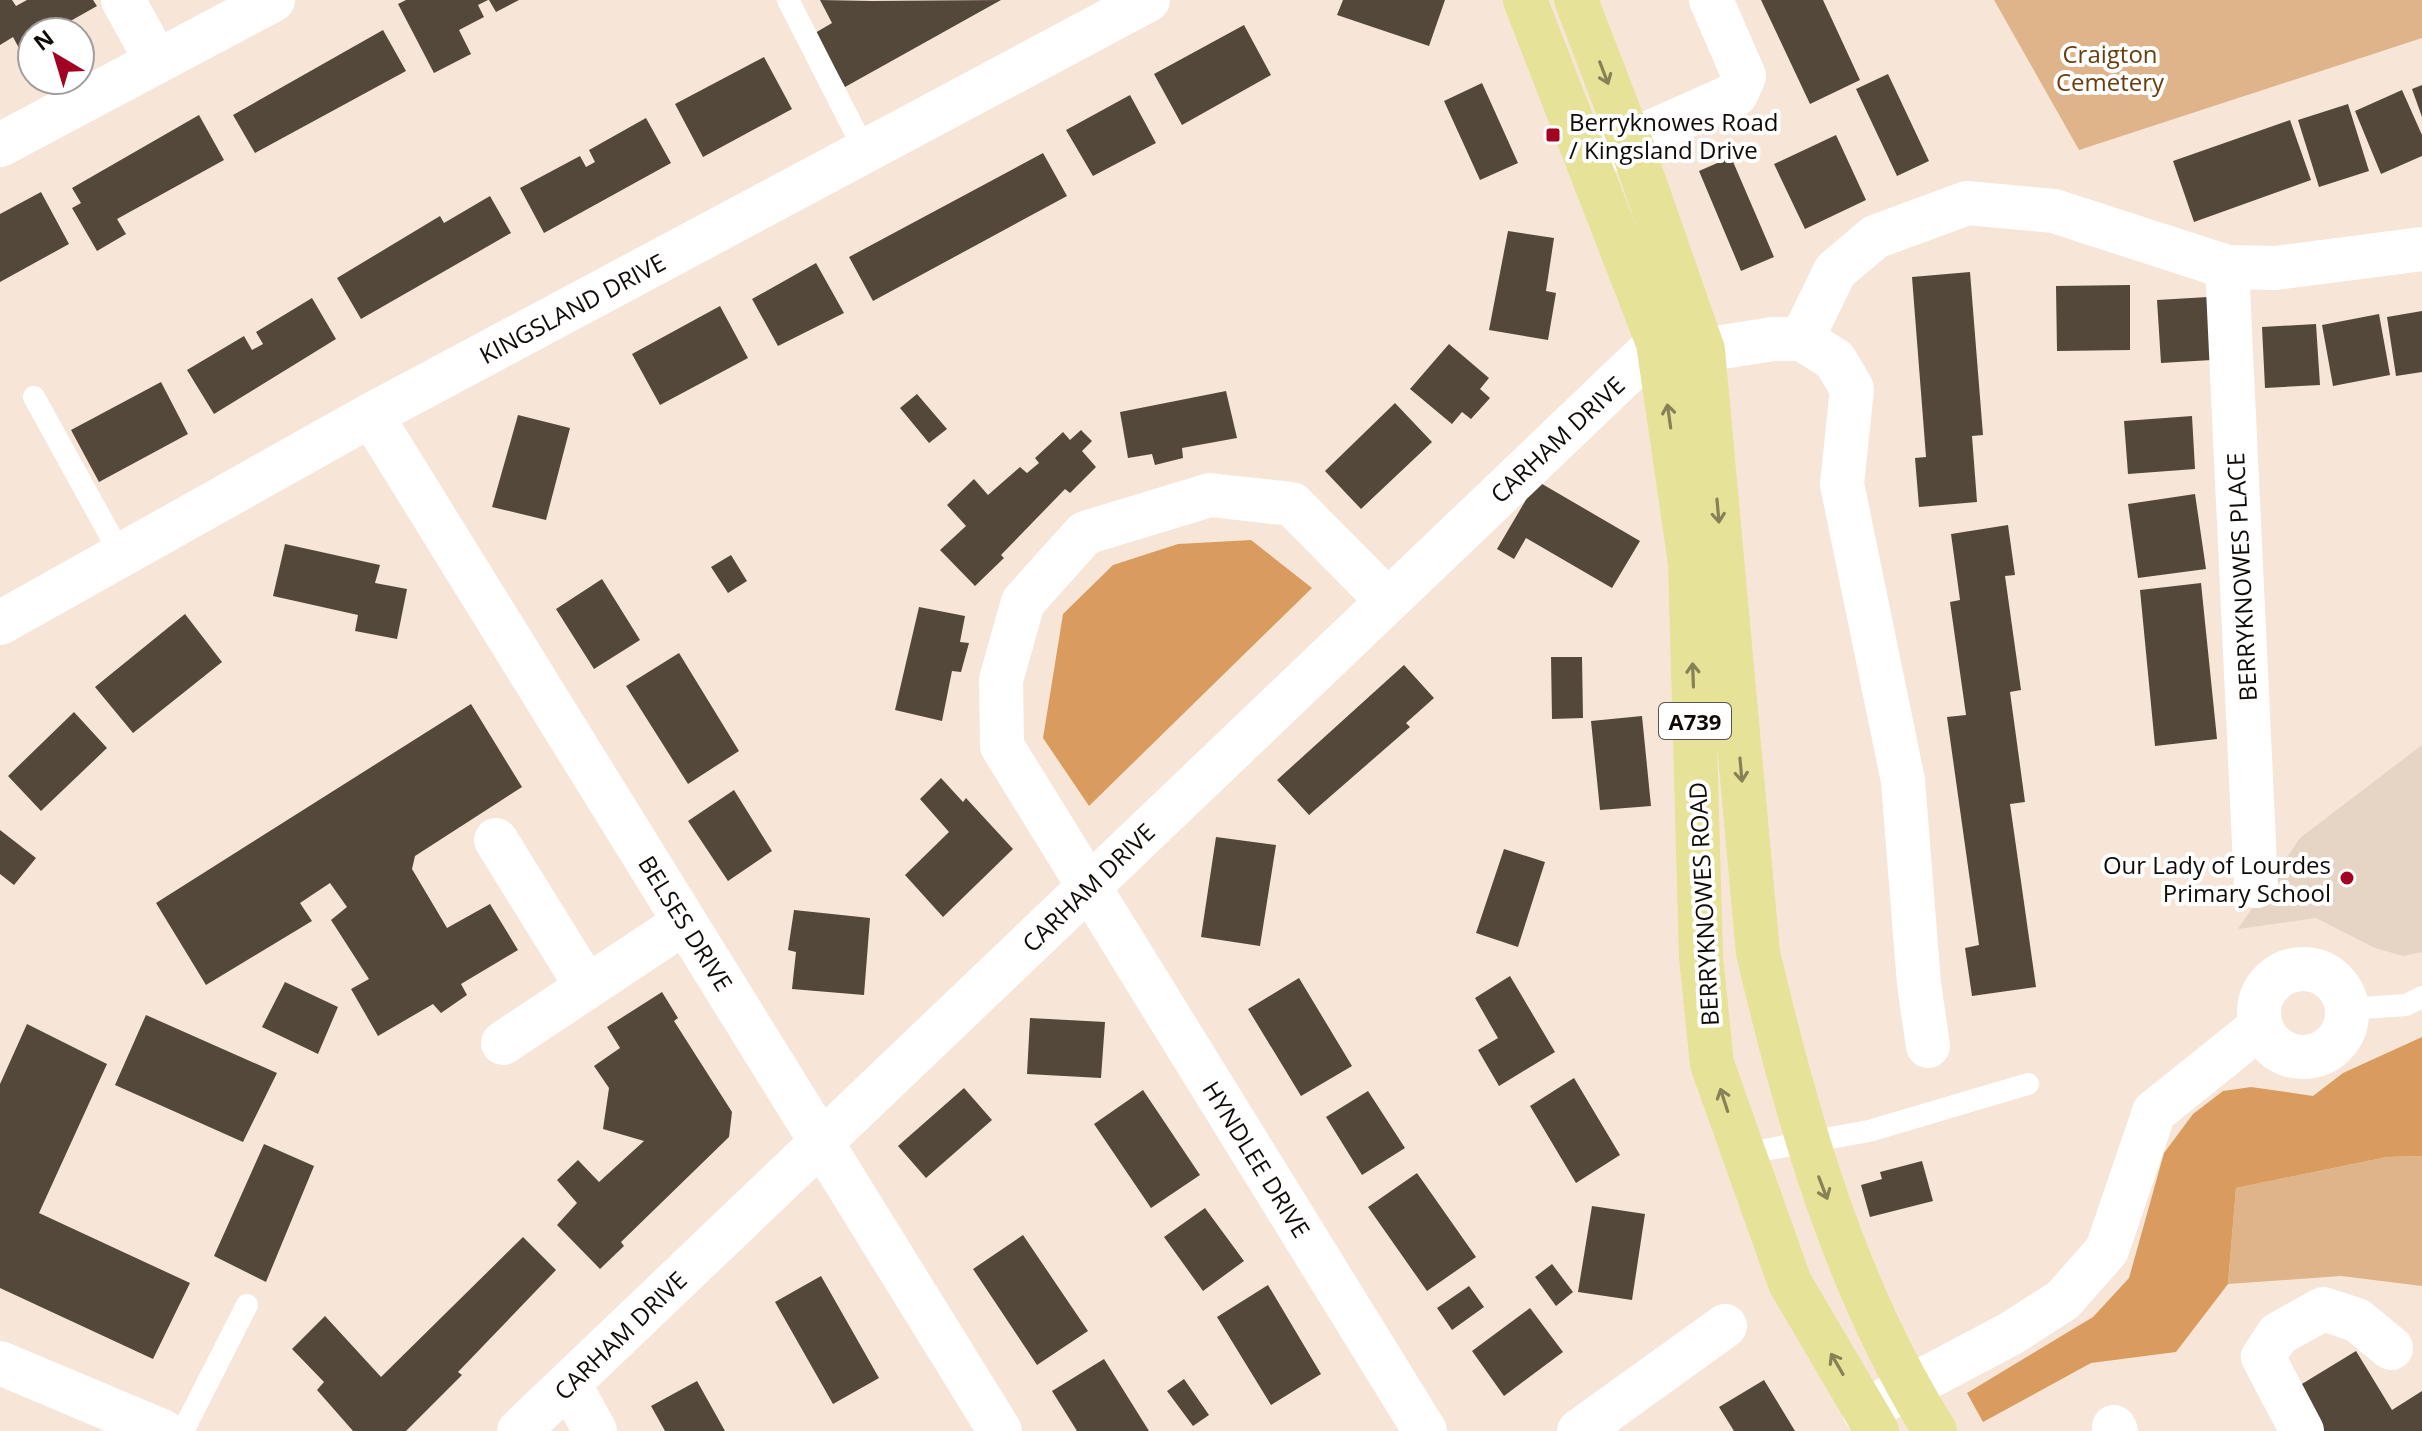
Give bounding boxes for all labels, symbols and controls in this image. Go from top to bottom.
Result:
north arrow [16,16,96,96]
text: N [27,22,59,57]
park label: Craigton Cemetery [2056,37,2165,98]
one-way arrow [1598,60,1612,85]
place label: Berryknowes Road / Kingsland Drive [1569,105,1778,166]
marker: Berryknowes Road / Kingsland Drive [1544,126,1562,144]
street label: KINGSLAND DRIVE [473,245,671,371]
street label: CARHAM DRIVE [1483,368,1631,510]
one-way arrow [1661,404,1676,429]
street label: BERRYKNOWES PLACE [2218,452,2264,702]
one-way arrow [1711,497,1726,524]
one-way arrow [1686,662,1701,689]
road number: A739 [1659,703,1731,739]
one-way arrow [1734,756,1749,783]
street label: BERRYKNOWES ROAD [1680,781,1726,1027]
street label: CARHAM DRIVE [1015,815,1161,959]
place label: Our Lady of Lourdes Primary School [2103,848,2331,909]
street label: BELSES DRIVE [631,849,741,997]
marker: Our Lady of Lourdes Primary School [2338,869,2356,887]
street label: HYNDLEE DRIVE [1196,1075,1318,1243]
one-way arrow [1716,1088,1731,1114]
one-way arrow [1817,1175,1831,1200]
street label: CARHAM DRIVE [547,1263,693,1407]
one-way arrow [1829,1353,1845,1376]

